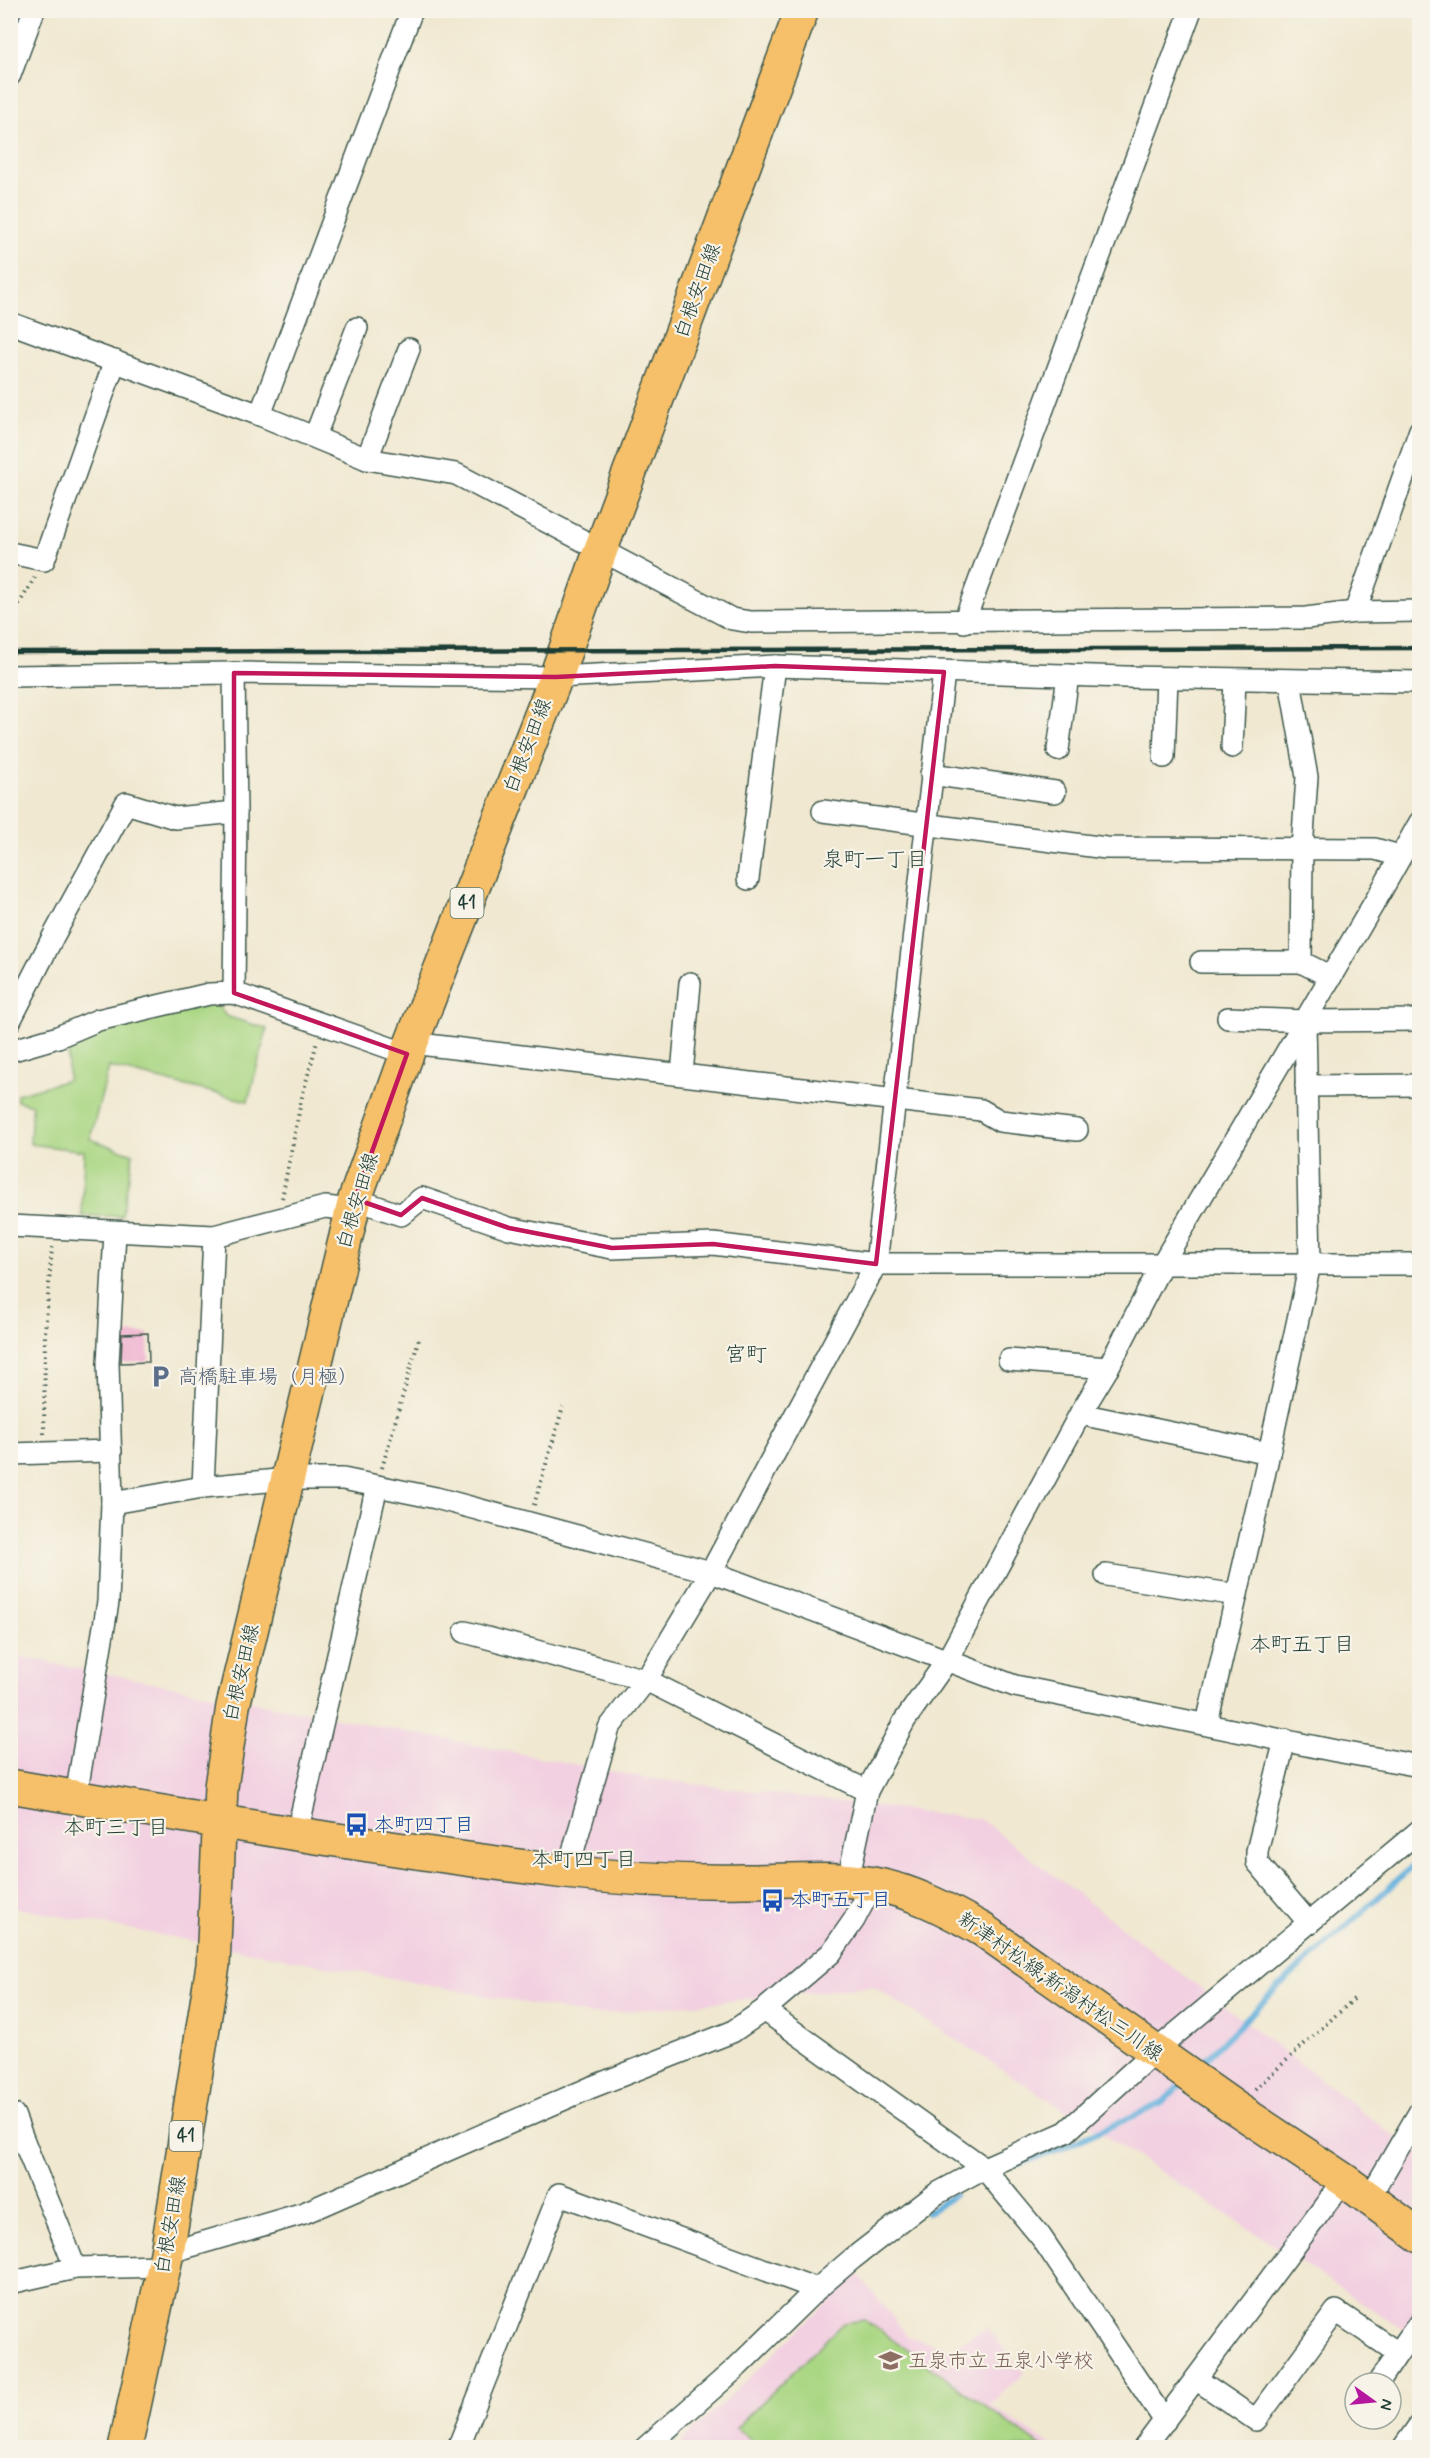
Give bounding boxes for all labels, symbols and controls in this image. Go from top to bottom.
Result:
street label: 白根安田線 [668,239,728,343]
street label: 白根安田線 [497,694,559,798]
district label: 泉町一丁目 [823,846,928,874]
road number: 41 [450,888,484,918]
street label: 白根安田線 [330,1149,386,1253]
district label: 宮町 [725,1341,767,1369]
parking icon: 高橋駐車場（月極） [147,1364,173,1390]
place label: 高橋駐車場（月極） [178,1364,358,1391]
street label: 白根安田線 [218,1621,266,1725]
district label: 本町五丁目 [1250,1631,1355,1659]
bus stop icon: 本町四丁目 [343,1812,369,1838]
place label: 本町四丁目 [374,1812,474,1839]
district label: 本町三丁目 [64,1814,169,1842]
district label: 本町四丁目 [532,1846,637,1874]
bus stop icon: 本町五丁目 [760,1887,786,1913]
place label: 本町五丁目 [791,1887,891,1914]
street label: 新津村松線;新潟村松三川線 [952,1906,1168,2068]
road number: 41 [170,2121,202,2151]
street label: 白根安田線 [149,2173,193,2277]
school or university icon: 五泉市立 五泉小学校 [877,2348,903,2374]
place label: 五泉市立 五泉小学校 [908,2348,1093,2375]
north arrow [1343,2371,1403,2431]
text: N [1375,2397,1398,2412]

